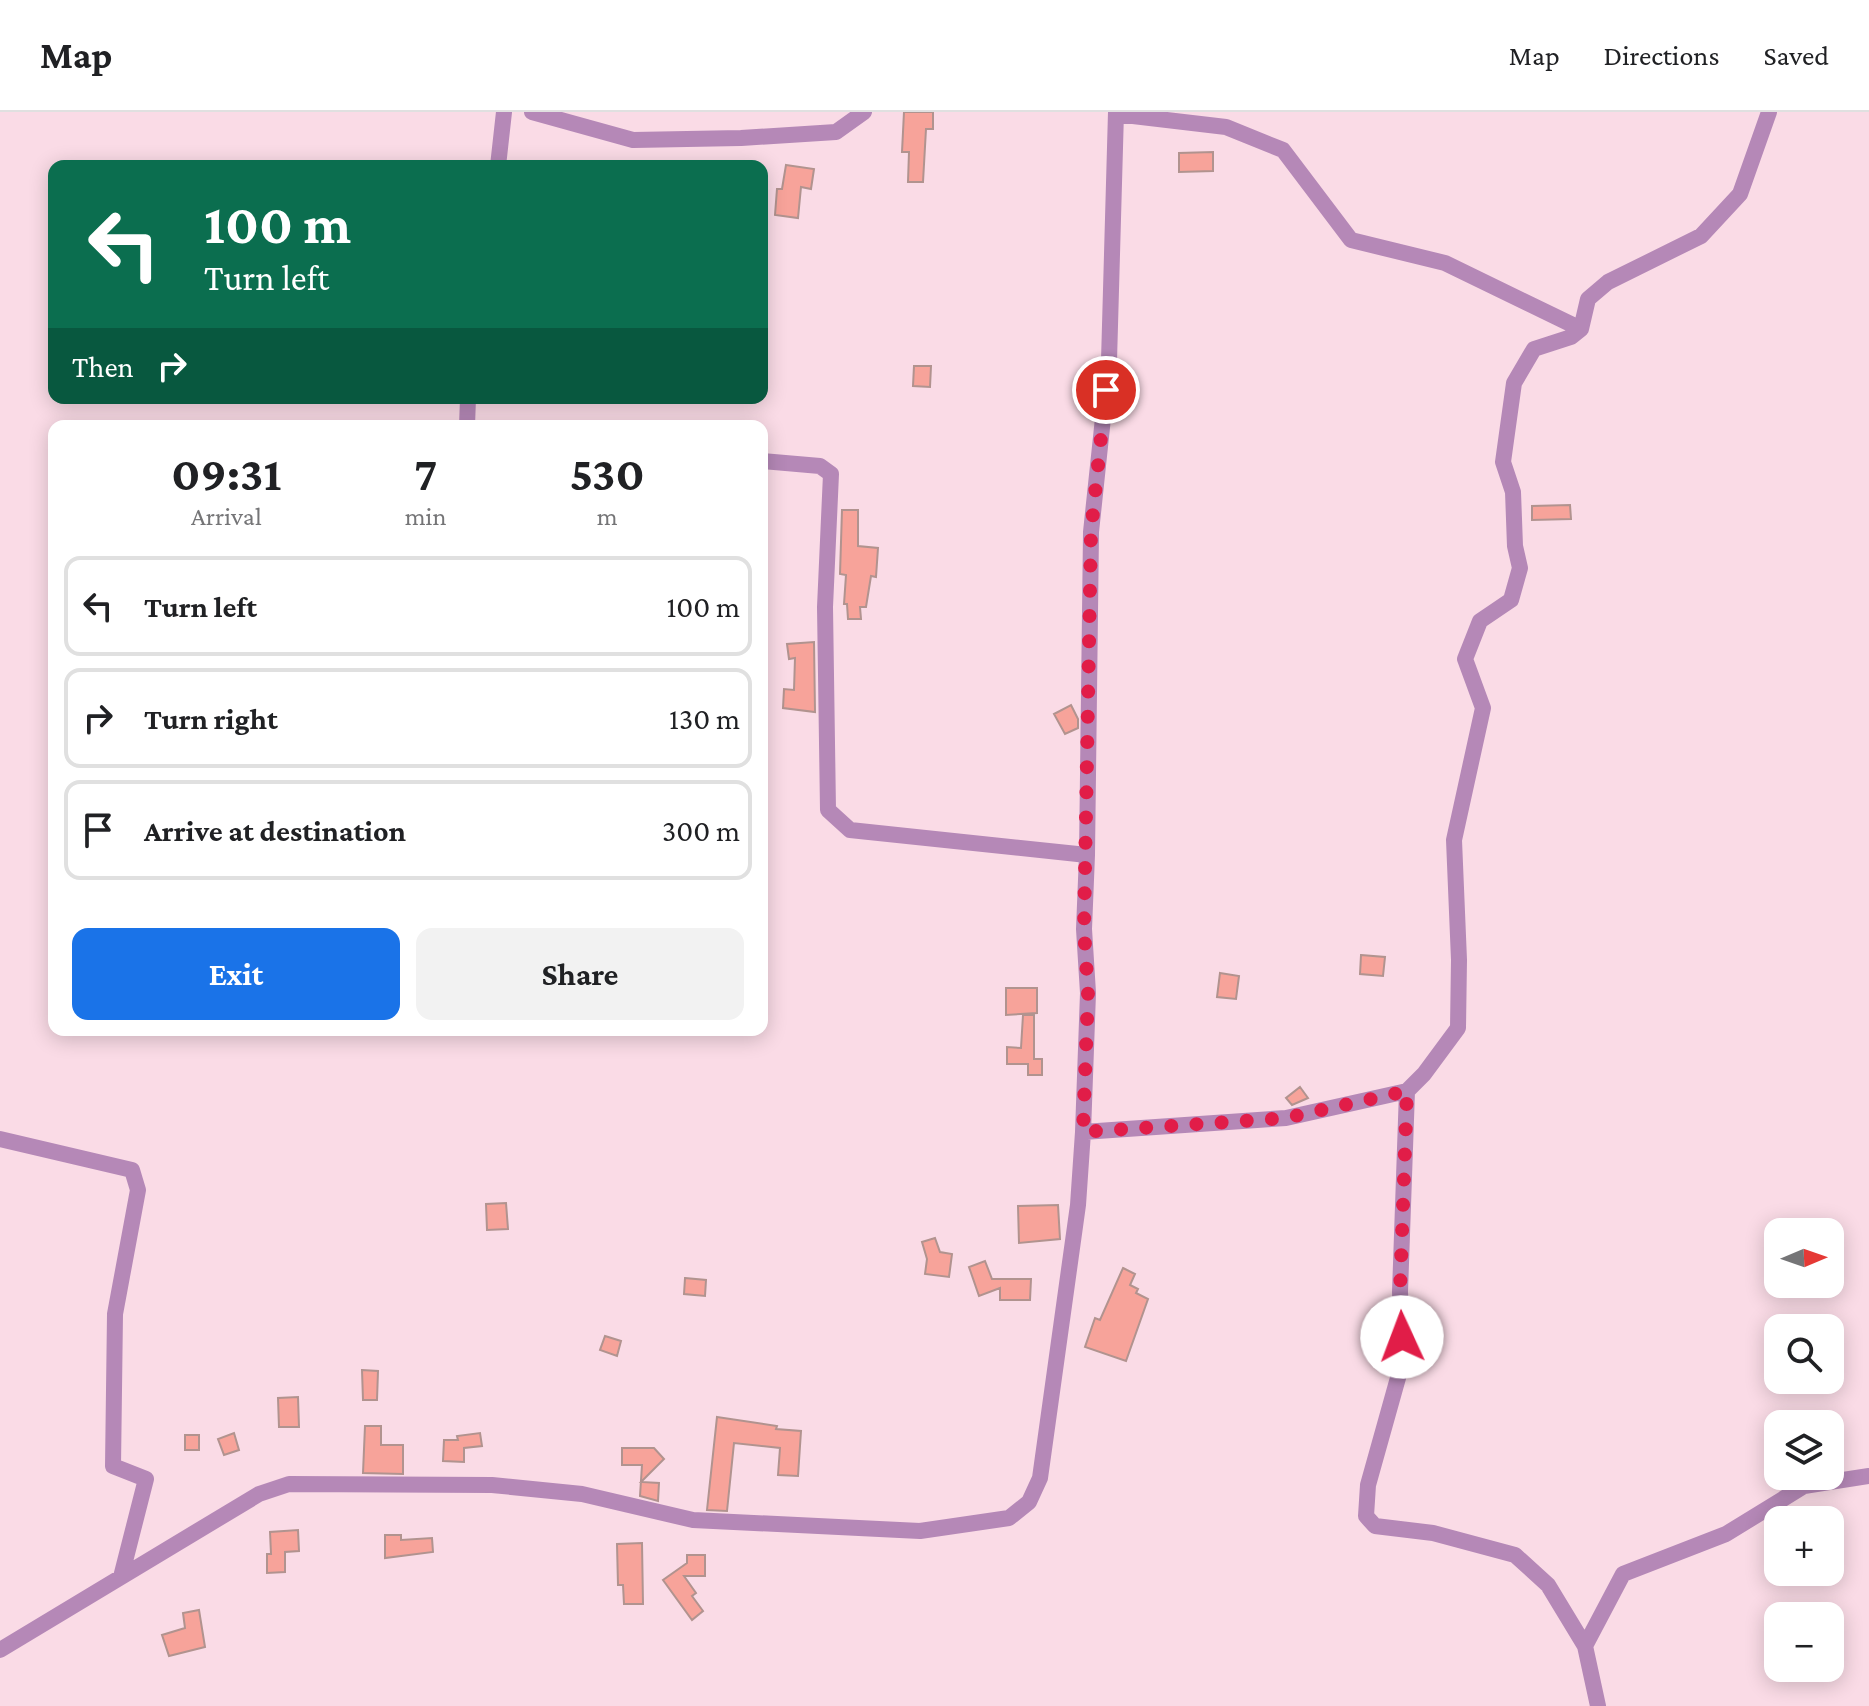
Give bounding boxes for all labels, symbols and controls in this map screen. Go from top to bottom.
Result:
text: Map [40,34,113,76]
text: Map [1509,40,1560,71]
text: Directions [1604,40,1719,71]
text: Saved [1763,40,1829,71]
icon: left [72,192,176,296]
text: 100 m [204,193,351,255]
text: Turn left [204,258,329,298]
icon: right [150,344,194,388]
text: Then [72,350,134,383]
pin [1072,356,1140,424]
icon: arrive [1084,368,1128,412]
text: 09:31 [171,447,281,500]
text: 7 [414,447,437,500]
text: 530 [570,447,645,500]
text: Arrival [191,502,262,531]
text: min [405,502,446,531]
text: m [597,502,618,531]
icon: left [76,584,120,628]
text: Turn left [144,590,257,623]
text: 100 m [666,590,740,623]
icon: right [76,696,120,740]
text: Turn right [144,702,278,735]
text: 130 m [669,702,740,735]
icon: arrive [76,808,120,852]
text: Arrive at destination [144,814,406,847]
text: 300 m [662,814,740,847]
button: Exit [72,928,400,1020]
button: Share [416,928,744,1020]
north arrow [1764,1218,1844,1298]
map controls [1764,1218,1844,1682]
position arrow [1360,1295,1444,1379]
button: search [1764,1314,1844,1394]
button: layers [1764,1410,1844,1490]
button: + [1764,1506,1844,1586]
button: − [1764,1602,1844,1682]

